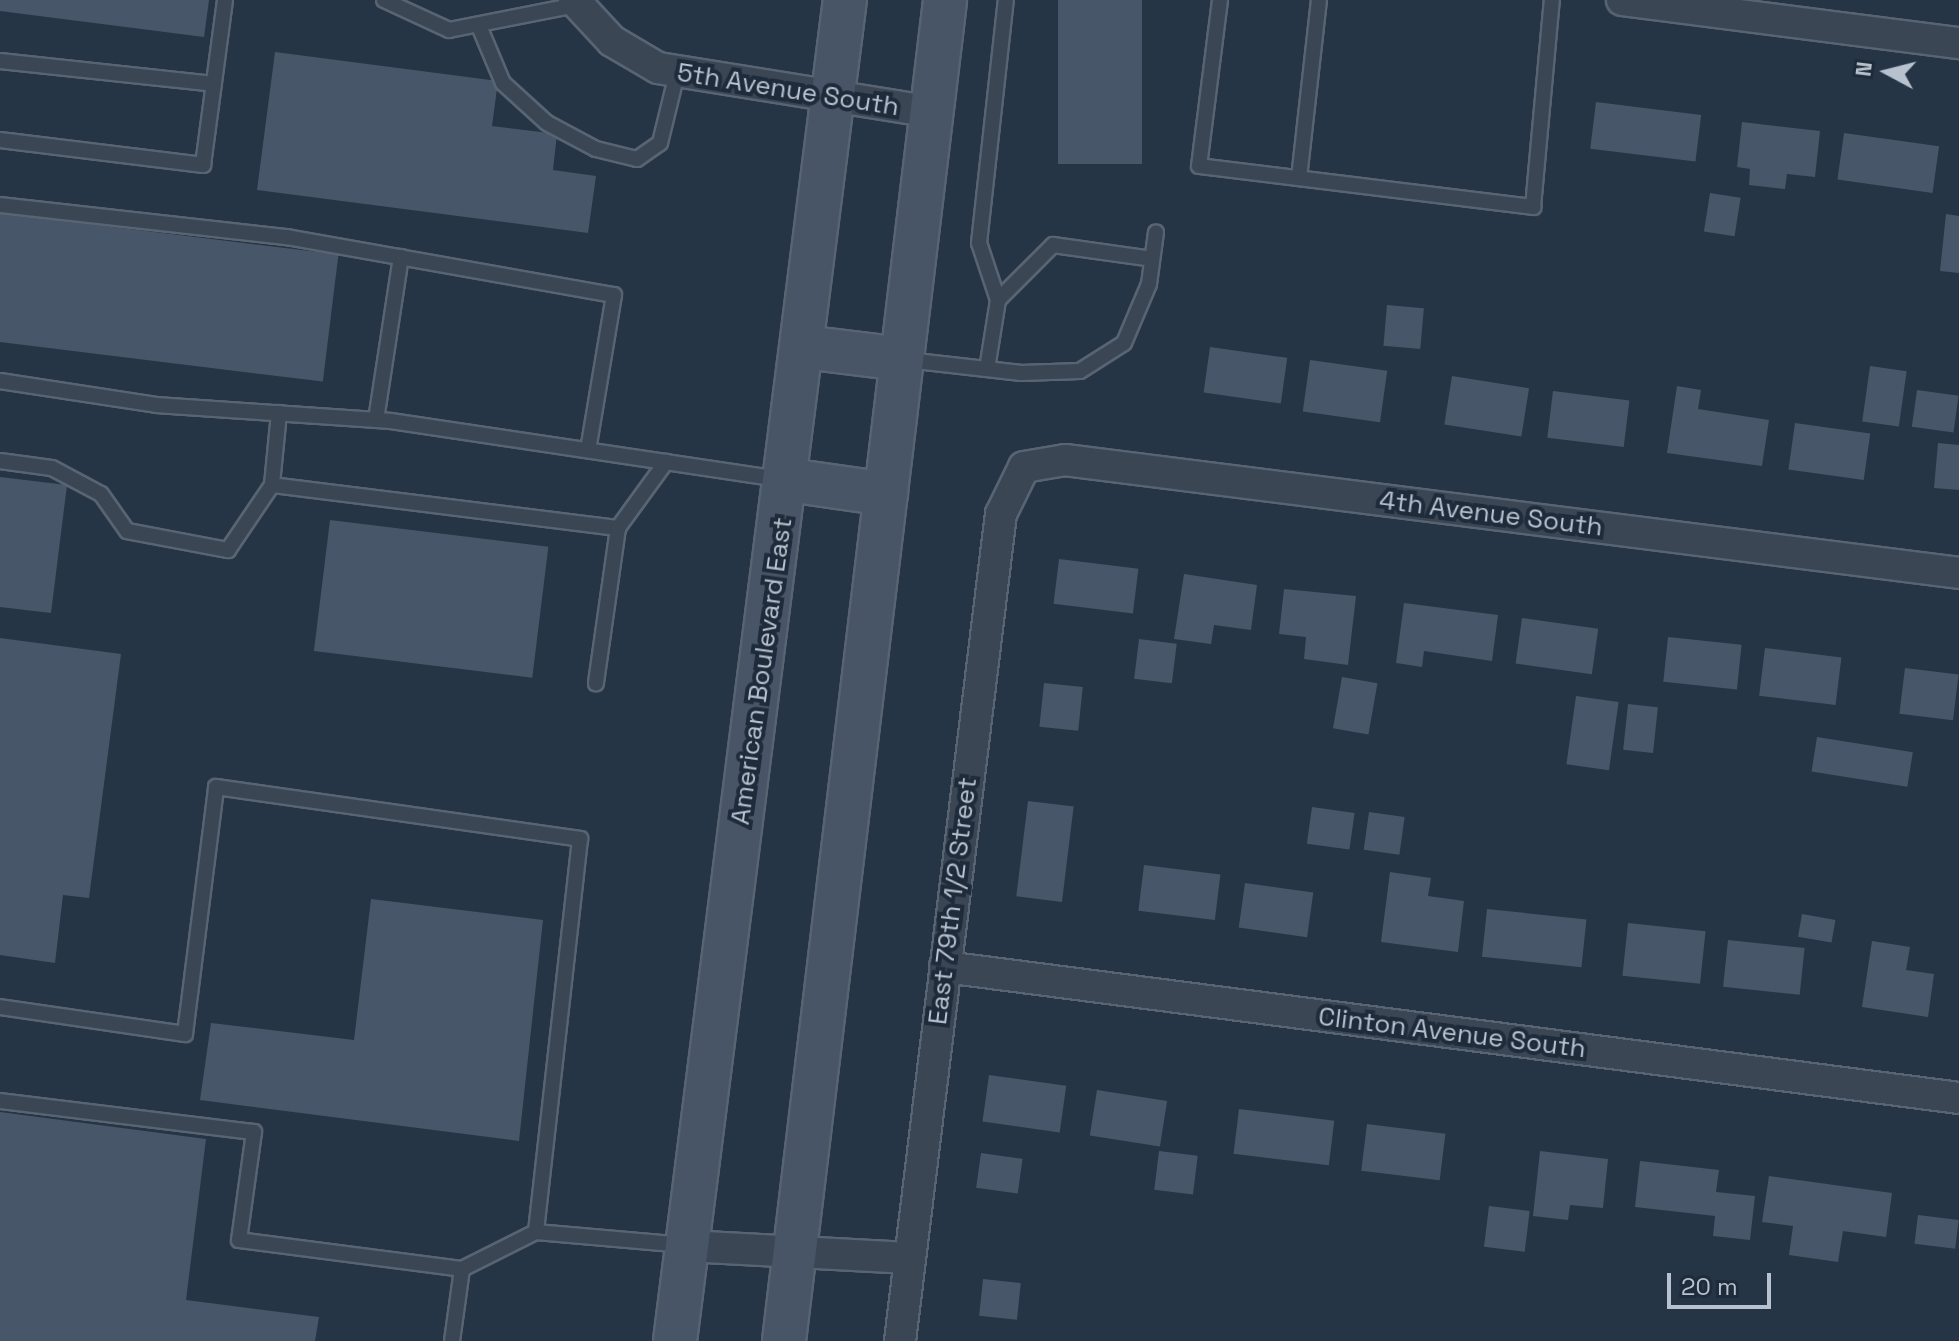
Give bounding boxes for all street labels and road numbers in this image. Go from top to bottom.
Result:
street label: 5th Avenue South [675,57,901,123]
street label: 4th Avenue South [1377,485,1605,543]
street label: American Boulevard East [725,515,799,827]
street label: East 79th 1/2 Street [922,776,984,1026]
street label: Clinton Avenue South [1316,1001,1588,1065]

